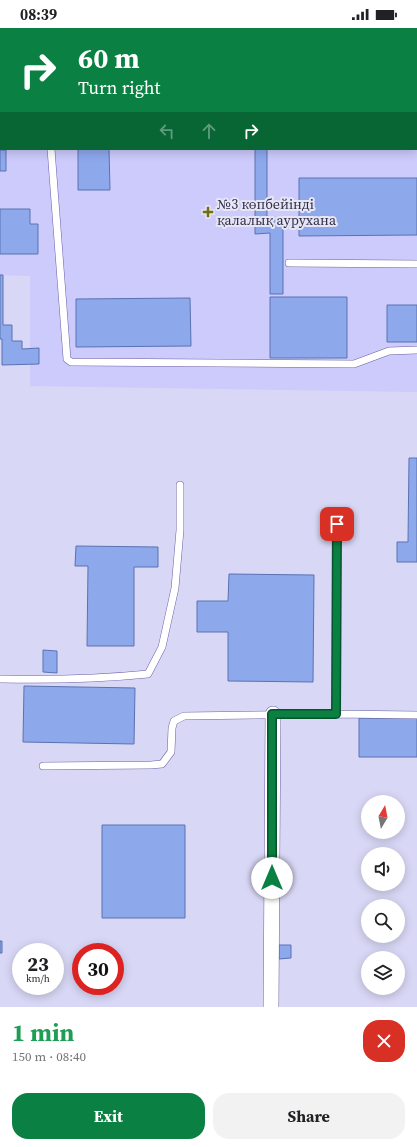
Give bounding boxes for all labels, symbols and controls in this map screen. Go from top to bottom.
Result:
text: 08:39 [20,4,57,25]
text: 60 m [78,39,140,77]
icon: right [12,44,64,96]
text: Turn right [78,75,160,100]
icon: left [156,120,178,142]
icon: ahead [198,120,220,142]
icon: right [240,120,262,142]
place label: №3 көпбейінді қалалық аурухана [217,194,337,230]
marker: №3 көпбейінді қалалық аурухана [202,206,214,218]
pin [320,507,354,541]
icon: arrive [326,513,348,535]
north arrow [361,795,405,839]
map controls [361,795,405,995]
button: sound [361,847,405,891]
position arrow [251,857,293,899]
button: search [361,899,405,943]
speed limit sign: 30 [72,943,124,995]
text: 23 [27,950,49,978]
button: layers [361,951,405,995]
text: km/h [26,972,50,985]
text: 1 min [12,1016,74,1049]
button: close [363,1020,405,1062]
text: 150 m · 08:40 [12,1048,86,1065]
button: Exit [12,1093,205,1139]
button: Share [213,1093,405,1139]

